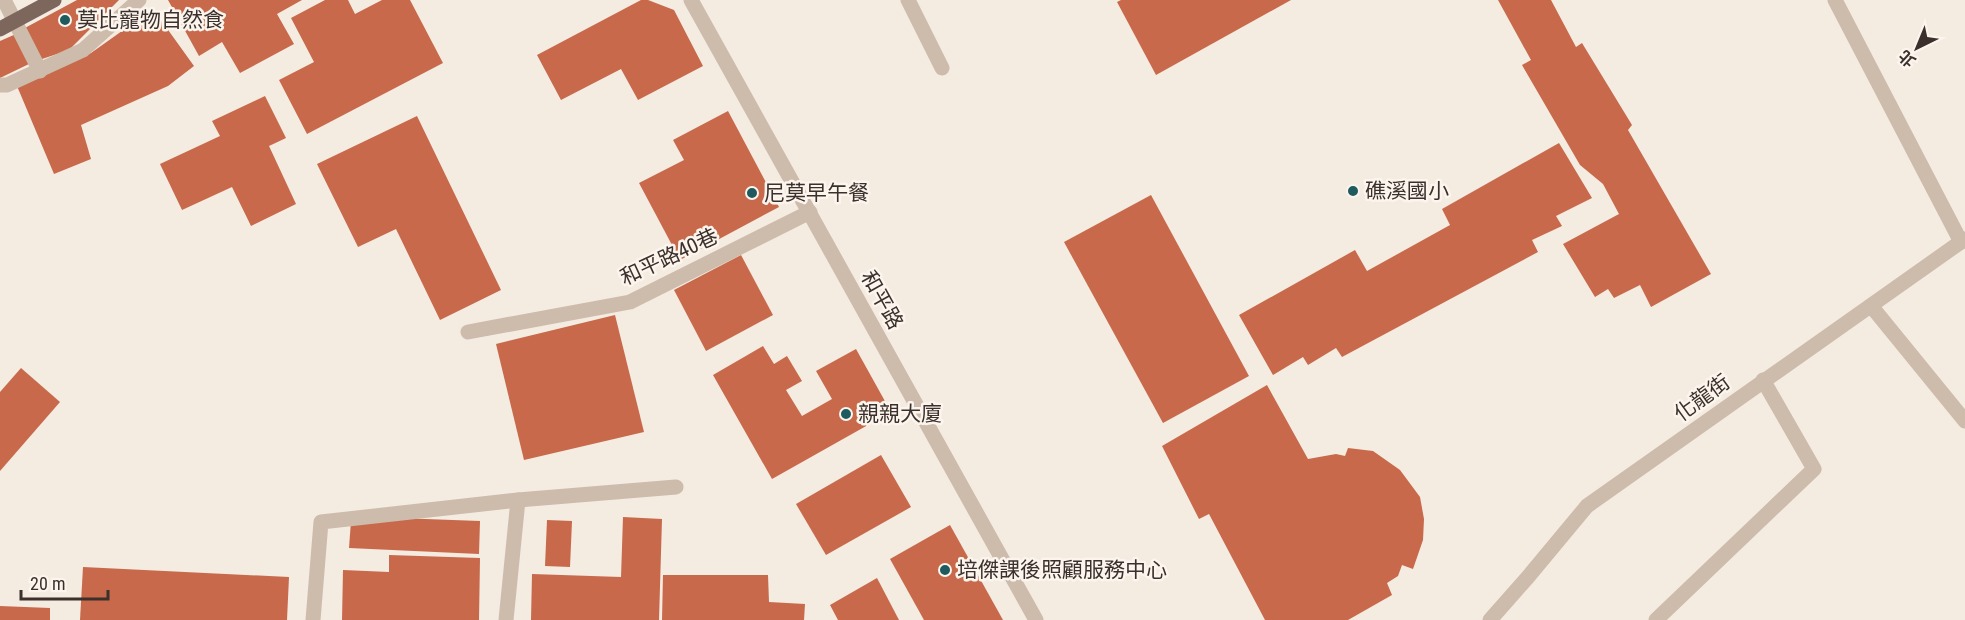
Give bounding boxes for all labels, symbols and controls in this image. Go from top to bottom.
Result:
place label: 莫比寵物自然食 [77,8,224,32]
marker: 莫比寵物自然食 [58,13,72,27]
north arrow [1887,18,1947,78]
text: 北 [1895,46,1919,71]
place label: 礁溪國小 [1365,179,1449,203]
place label: 尼莫早午餐 [764,181,869,205]
marker: 礁溪國小 [1346,184,1360,198]
marker: 尼莫早午餐 [745,186,759,200]
street label: 和平路40巷 [616,224,722,290]
street label: 和平路 [856,267,908,333]
street label: 化龍街 [1669,370,1735,426]
place label: 親親大廈 [858,402,942,426]
marker: 親親大廈 [839,407,853,421]
place label: 培傑課後照顧服務中心 [957,558,1167,582]
scale bar [21,563,108,601]
marker: 培傑課後照顧服務中心 [938,563,952,577]
text: 20 m [30,573,65,594]

